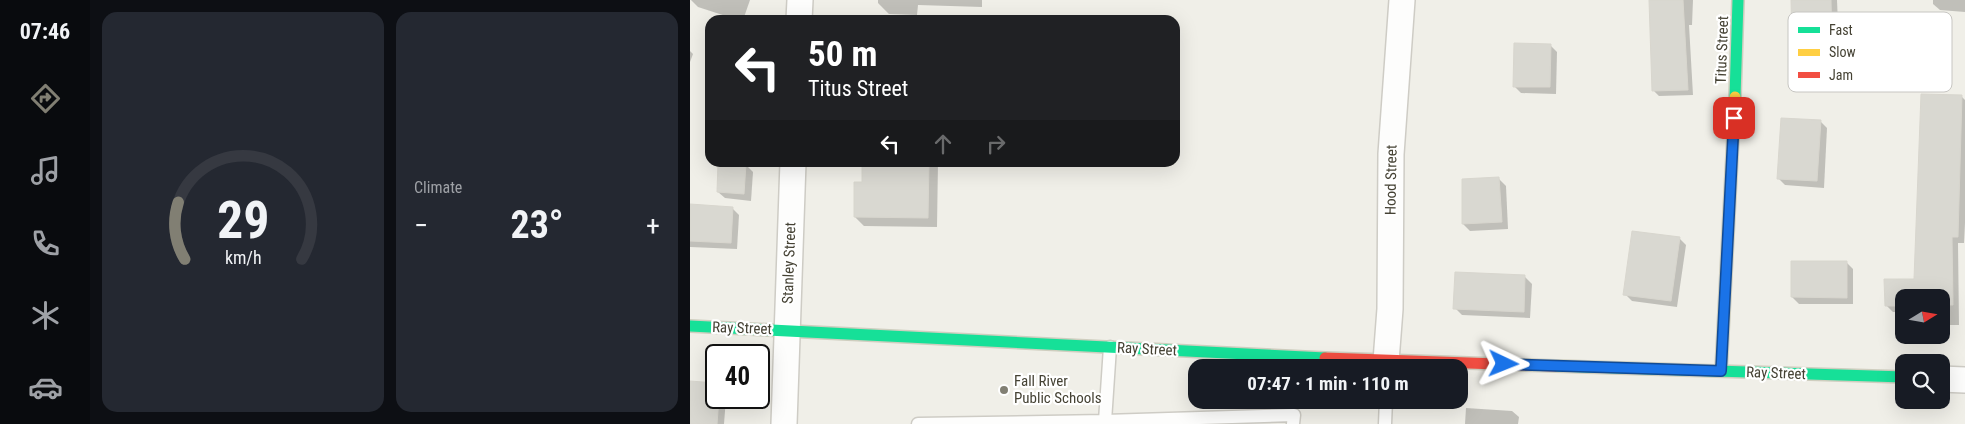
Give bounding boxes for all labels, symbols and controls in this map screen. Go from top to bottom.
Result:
legend [1788,12,1952,92]
street label: Titus Street [1712,16,1732,84]
text: 07:46 [20,19,70,44]
text: Fast [1829,22,1853,38]
text: 50 m [808,34,877,75]
icon: left [725,35,790,100]
text: Slow [1829,44,1856,60]
text: Jam [1829,67,1853,83]
text: Titus Street [808,76,908,101]
icon: directions [28,81,63,116]
pin [1713,97,1755,139]
icon: arrive [1720,104,1748,132]
icon: left [876,130,904,158]
icon: ahead [929,130,957,158]
icon: right [982,130,1010,158]
street label: Hood Street [1381,145,1401,215]
icon: music [28,153,63,188]
text: Climate [414,178,462,197]
text: 29 [217,190,269,251]
text: 23° [510,203,564,247]
text: − [414,209,428,242]
text: + [646,209,660,242]
street label: Stanley Street [779,222,799,304]
icon: phone [28,226,63,261]
text: km/h [225,247,261,268]
north arrow [1895,289,1950,344]
map controls [1895,289,1950,409]
icon: climate [28,298,63,333]
street label: Ray Street [712,318,772,338]
position arrow [1477,337,1529,389]
street label: Ray Street [1117,338,1177,360]
speed limit sign: 40 [705,344,770,409]
button: search [1895,354,1950,409]
street label: Ray Street [1746,363,1806,383]
icon: car [28,370,63,405]
place label: Fall River Public Schools [1014,372,1102,407]
text: 07:47 · 1 min · 110 m [1247,372,1409,395]
marker: Fall River Public Schools [998,384,1010,396]

